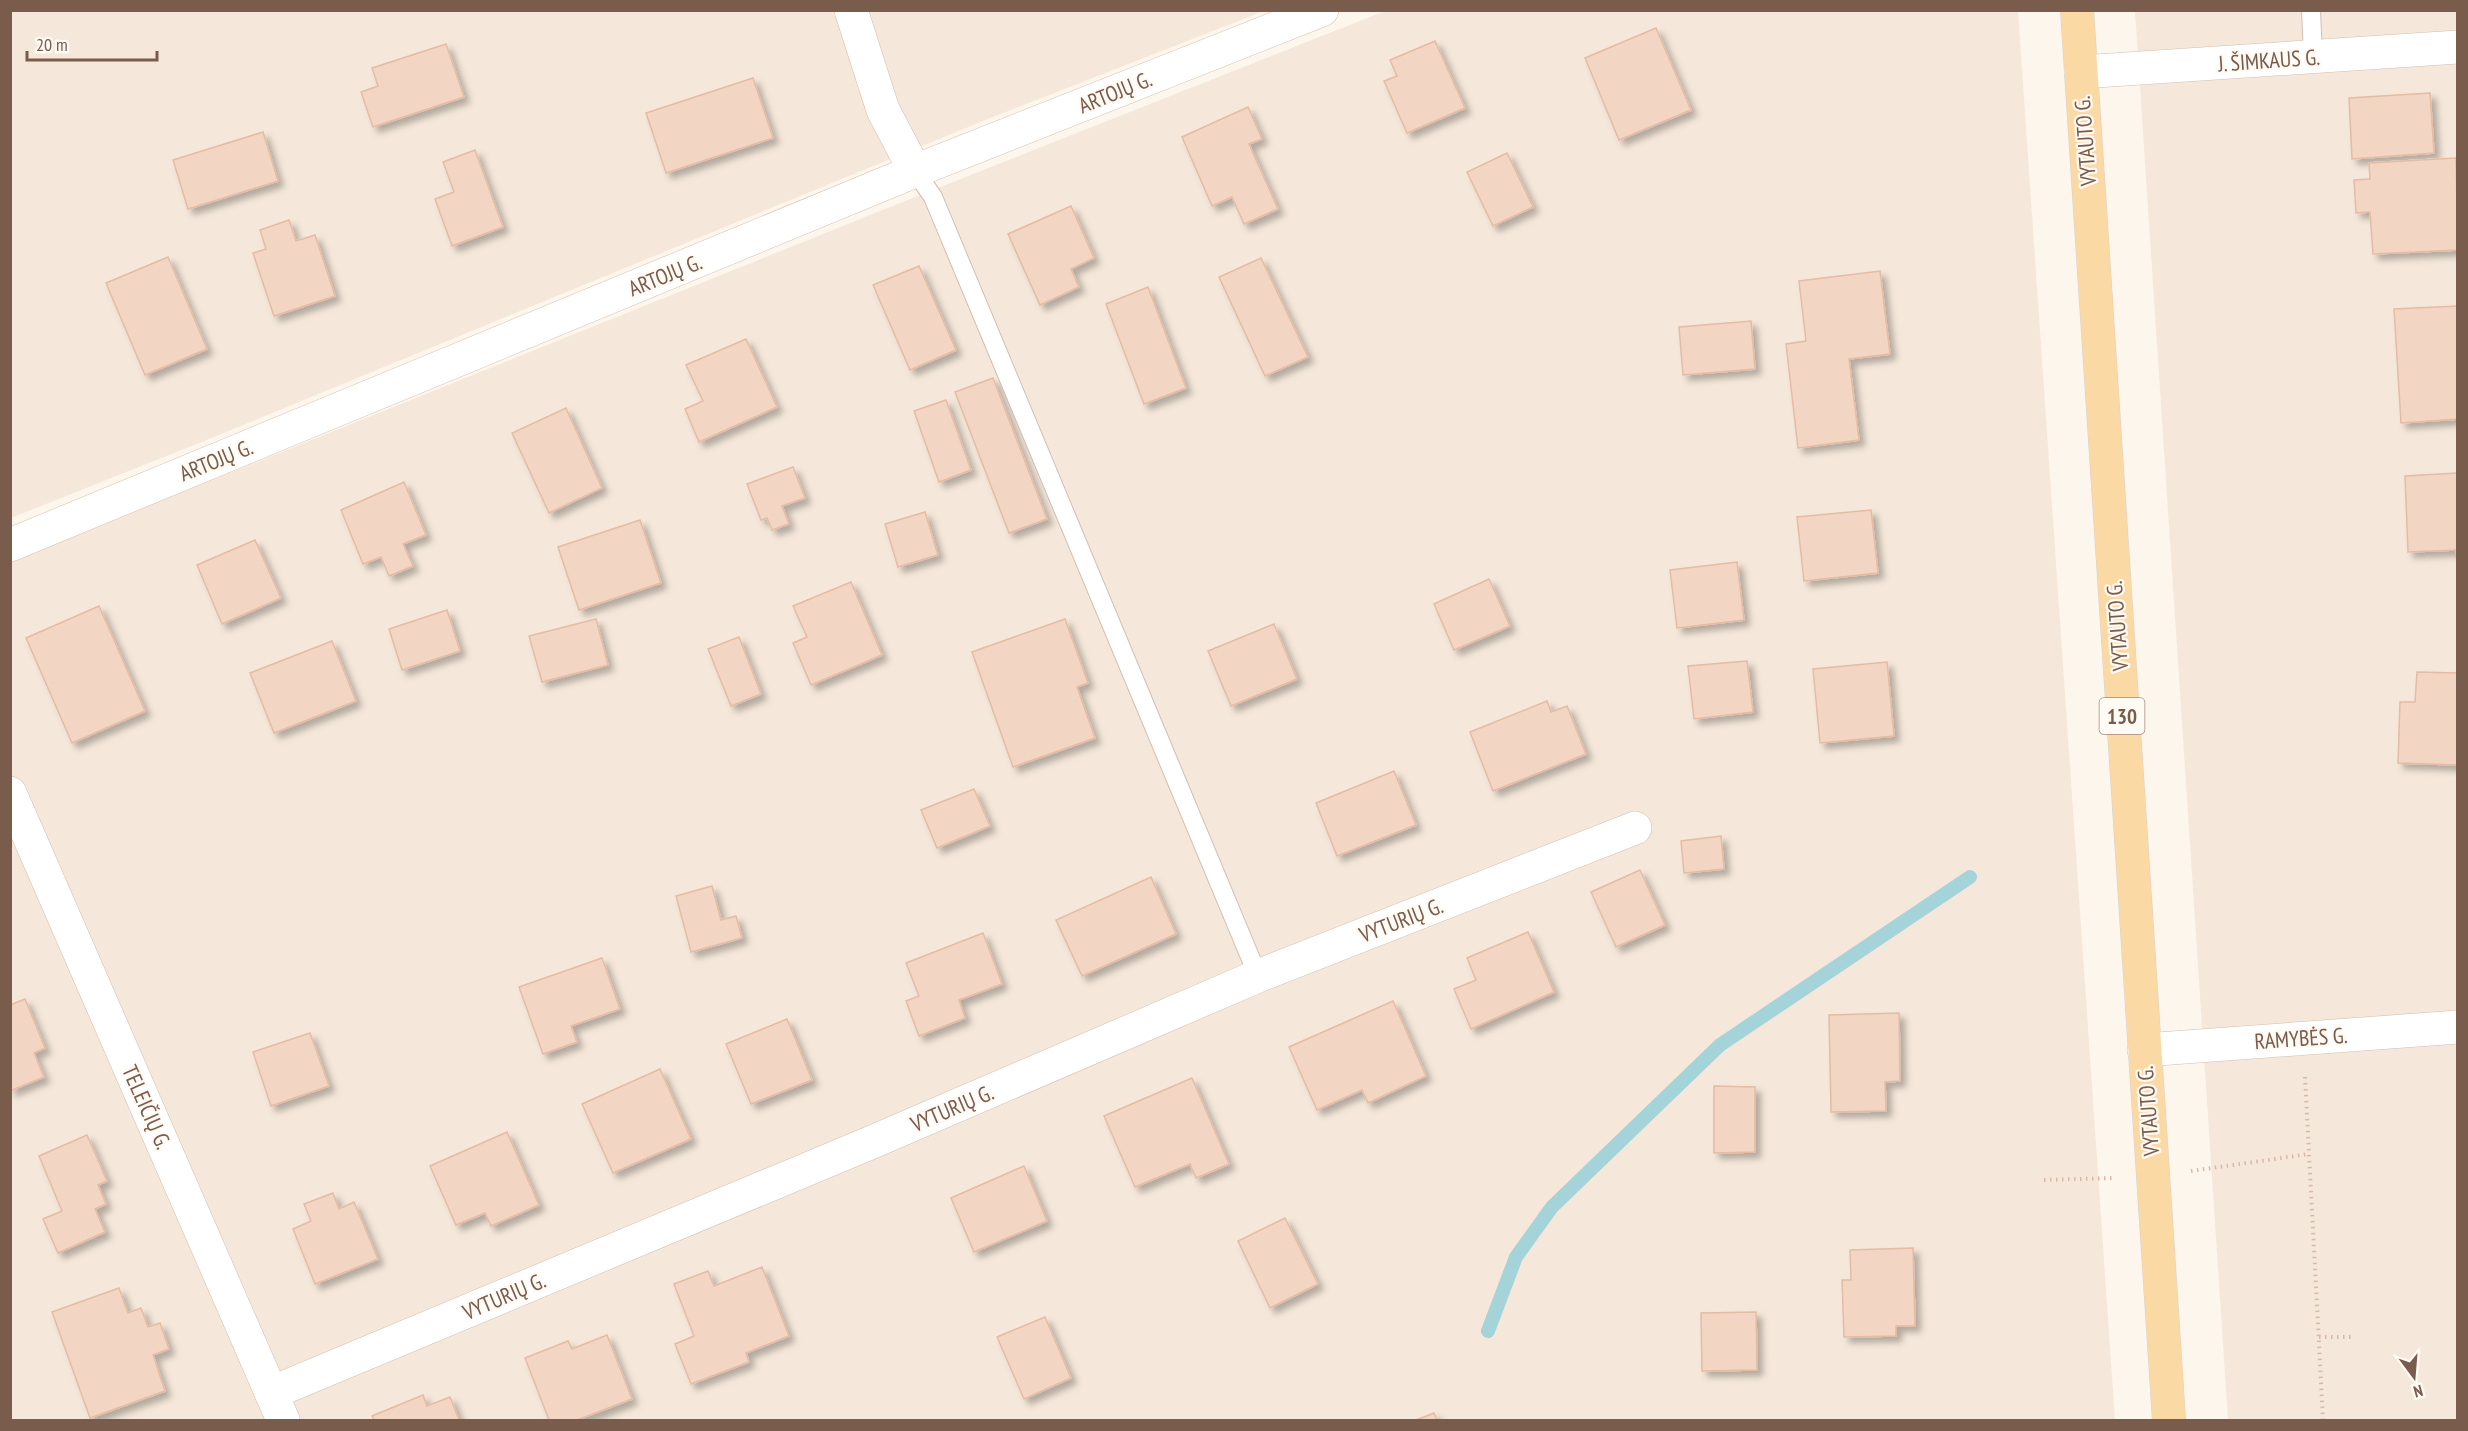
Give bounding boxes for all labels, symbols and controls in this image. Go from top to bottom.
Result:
scale bar [27,24,158,62]
text: 20 m [36,33,68,56]
street label: J. ŠIMKAUS G. [2216,42,2321,78]
street label: ARTOJŲ G. [1074,65,1156,119]
street label: VYTAUTO G. [2068,95,2102,188]
street label: ARTOJŲ G. [624,248,706,302]
street label: ARTOJŲ G. [175,433,257,487]
street label: VYTAUTO G. [2100,580,2134,673]
road number: 130 [2100,698,2144,734]
street label: VYTURIŲ G. [1354,891,1447,949]
street label: RAMYBĖS G. [2254,1021,2348,1055]
street label: TELEIČIŲ G. [116,1061,178,1153]
street label: VYTAUTO G. [2131,1065,2165,1158]
street label: VYTURIŲ G. [905,1078,998,1138]
street label: VYTURIŲ G. [457,1266,550,1326]
north arrow [2384,1347,2444,1407]
text: N [2411,1381,2425,1402]

